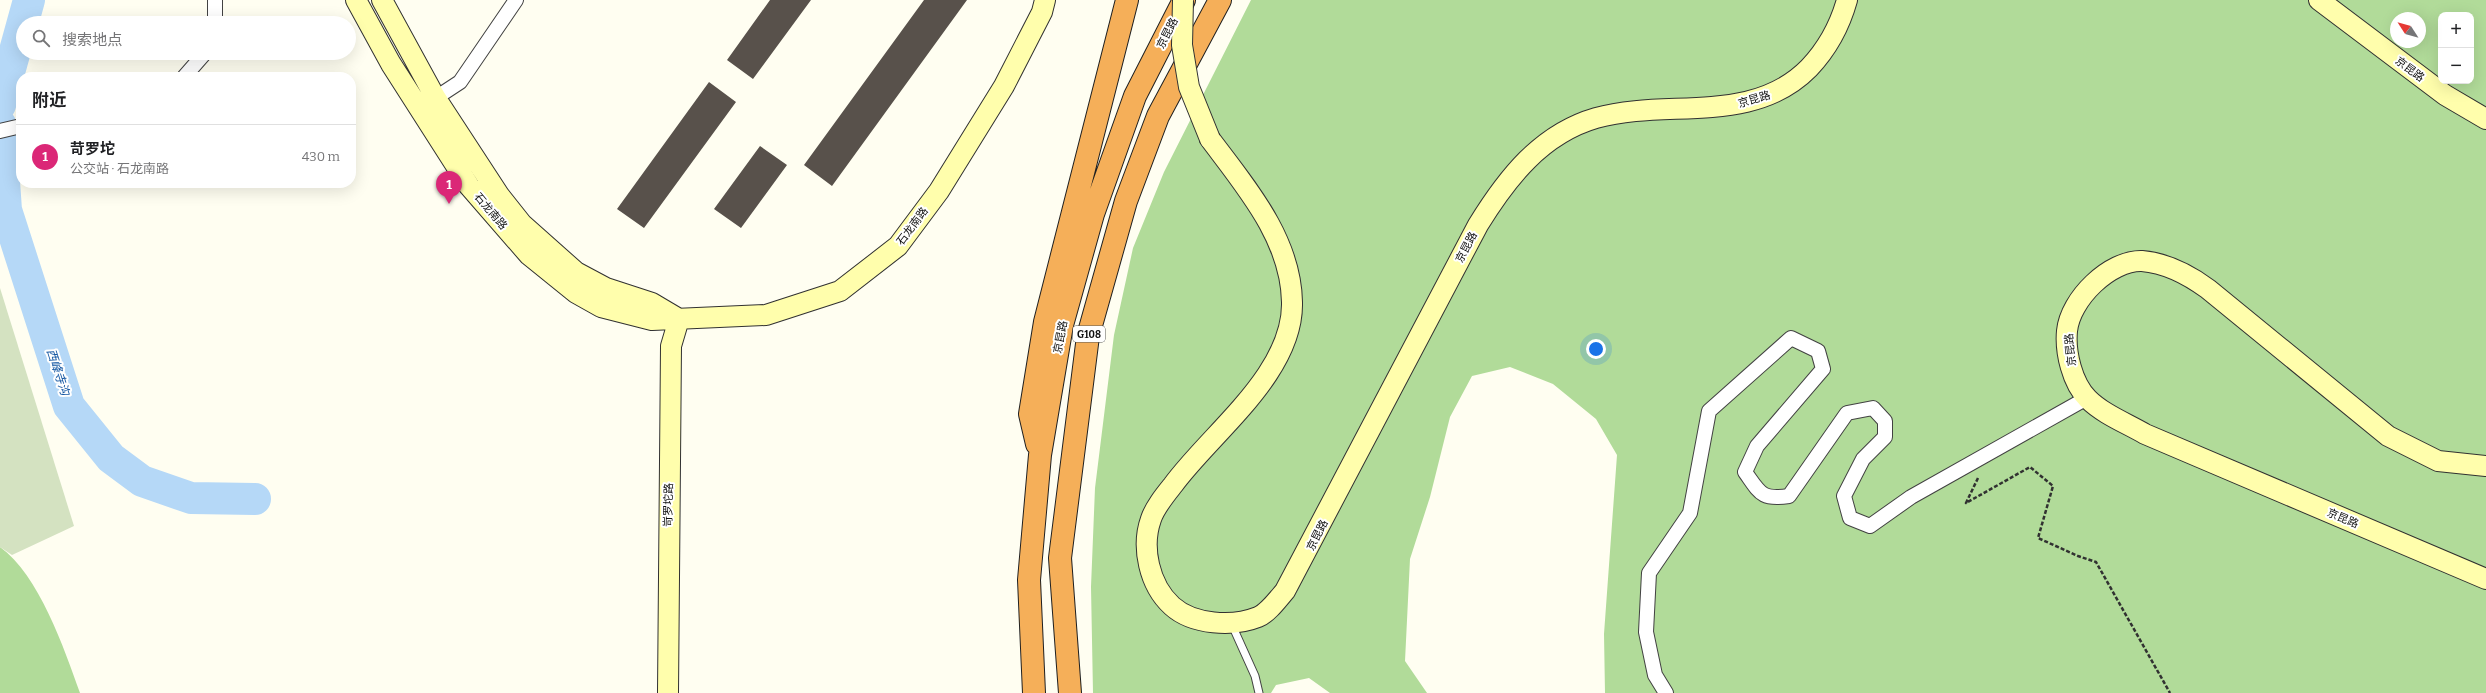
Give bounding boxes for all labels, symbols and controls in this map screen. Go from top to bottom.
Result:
north arrow [2390,12,2426,48]
map controls [2438,12,2474,84]
button: + [2438,12,2474,48]
search box [16,16,356,60]
street label: 京昆路 [1154,16,1181,51]
icon: search [30,27,52,49]
text: 搜索地点 [62,31,122,49]
button: − [2438,48,2474,84]
street label: 京昆路 [2393,54,2427,85]
street label: 京昆路 [1736,89,1772,110]
text: 附近 [32,90,66,111]
text: 苛罗坨 [70,140,115,158]
text: 1 [42,149,48,164]
text: 430 m [302,149,340,164]
text: 公交站 · 石龙南路 [70,161,169,176]
pin: 1 [436,171,462,204]
street label: 石龙南路 [471,190,510,232]
street label: 石龙南路 [894,205,931,248]
street label: 京昆路 [1453,230,1480,265]
street label: 京昆路 [1051,320,1070,355]
road number: G108 [1073,326,1105,342]
street label: 京昆路 [2062,333,2079,367]
your location [1586,339,1606,359]
water label: 西峰寺沟 [44,347,73,399]
street label: 岢罗坨路 [662,483,675,527]
street label: 京昆路 [2325,506,2361,531]
street label: 京昆路 [1304,518,1331,553]

